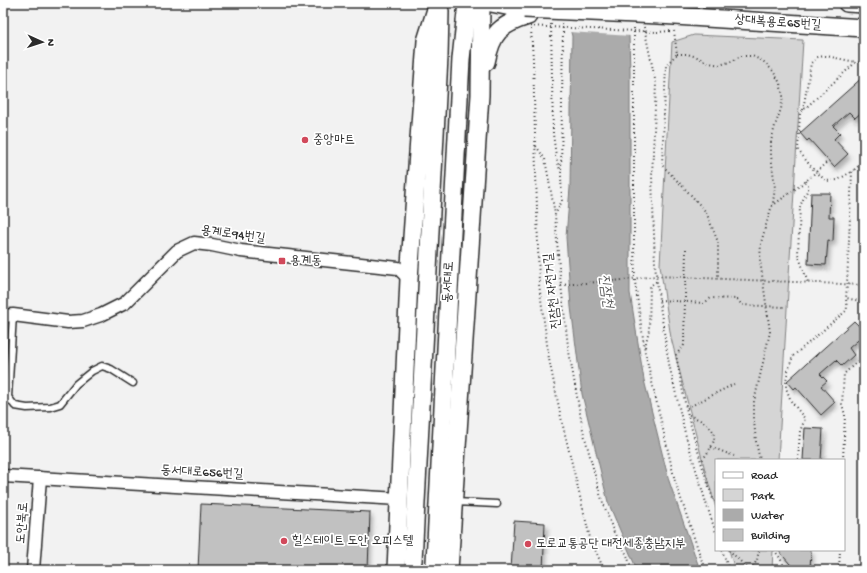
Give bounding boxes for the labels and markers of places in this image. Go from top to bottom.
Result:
place label: 중앙마트 [313,133,355,148]
marker: 중앙마트 [300,135,310,145]
place label: 용계동 [290,254,321,269]
marker: 용계동 [277,256,287,266]
place label: 힐스테이트 도안 오피스텔 [292,534,414,549]
marker: 힐스테이트 도안 오피스텔 [279,536,289,546]
place label: 도로교통공단 대전세종충남지부 [536,537,686,552]
marker: 도로교통공단 대전세종충남지부 [523,539,533,549]

